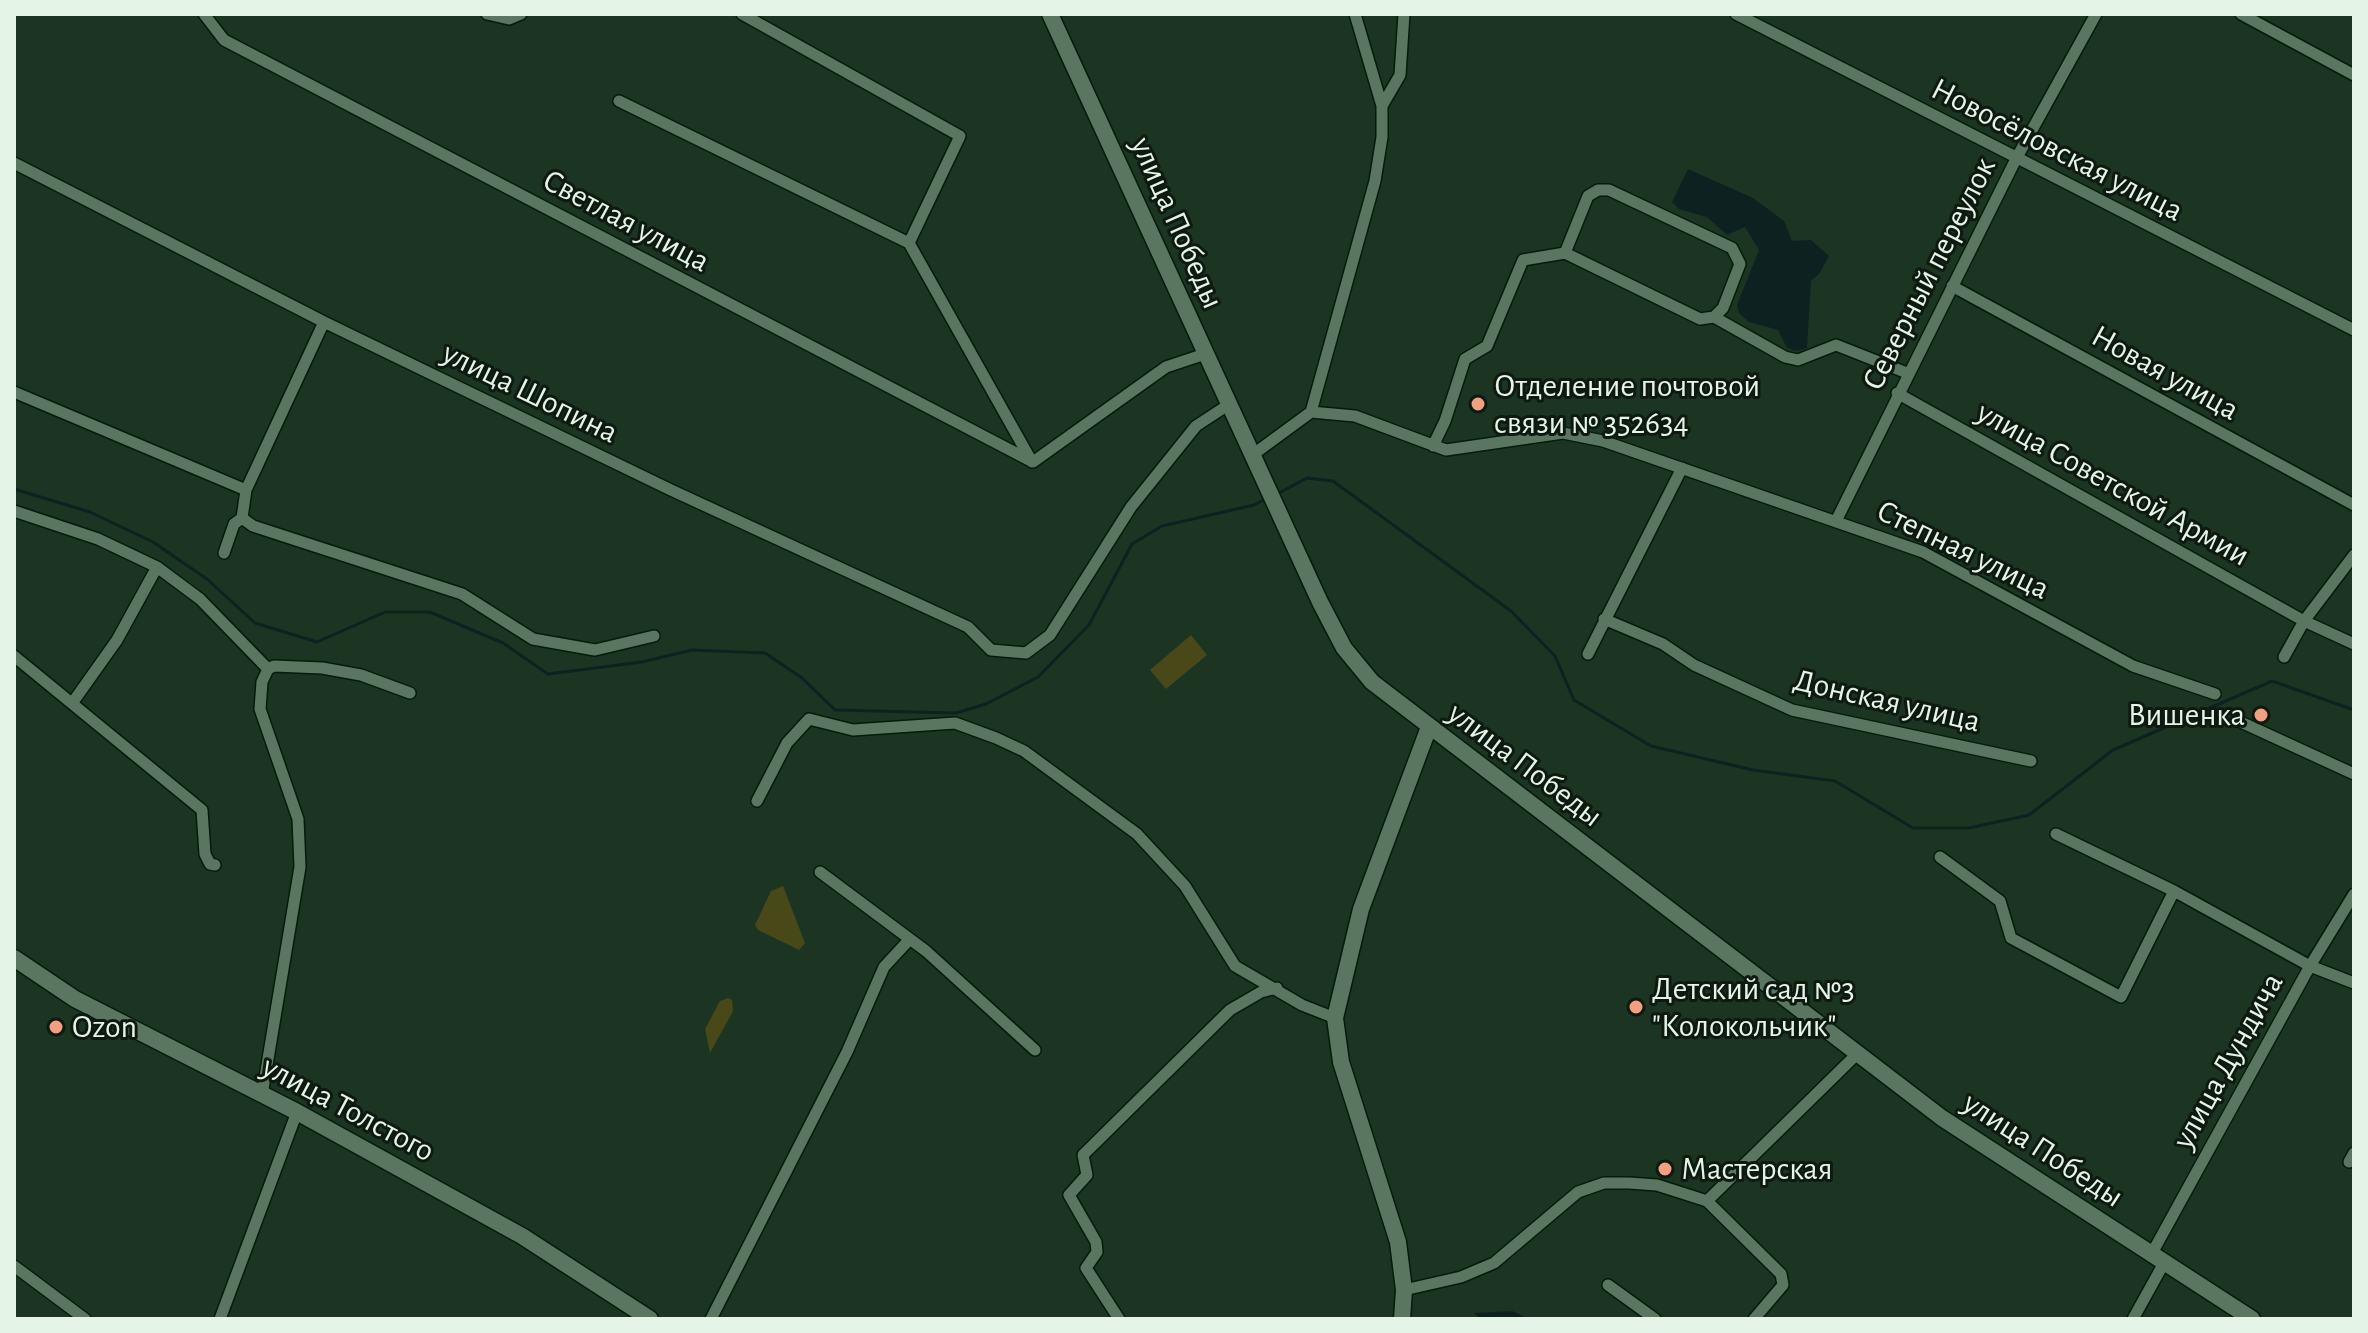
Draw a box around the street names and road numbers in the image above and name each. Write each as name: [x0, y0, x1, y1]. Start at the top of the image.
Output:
street label: Новосёловская улица: [1925, 70, 2189, 230]
street label: улица Победы: [1122, 131, 1232, 315]
street label: Северный переулок: [1854, 151, 2004, 397]
street label: Светлая улица: [536, 161, 716, 281]
street label: Новая улица: [2085, 317, 2245, 429]
street label: улица Шопина: [436, 334, 624, 452]
street label: улица Советской Армии: [1970, 393, 2256, 575]
street label: Степная улица: [1870, 492, 2056, 608]
street label: Донская улица: [1790, 661, 1984, 741]
street label: улица Победы: [1440, 694, 1610, 836]
street label: улица Дундича: [2164, 967, 2292, 1155]
street label: улица Толстого: [255, 1048, 441, 1170]
street label: улица Победы: [1955, 1084, 2131, 1216]

